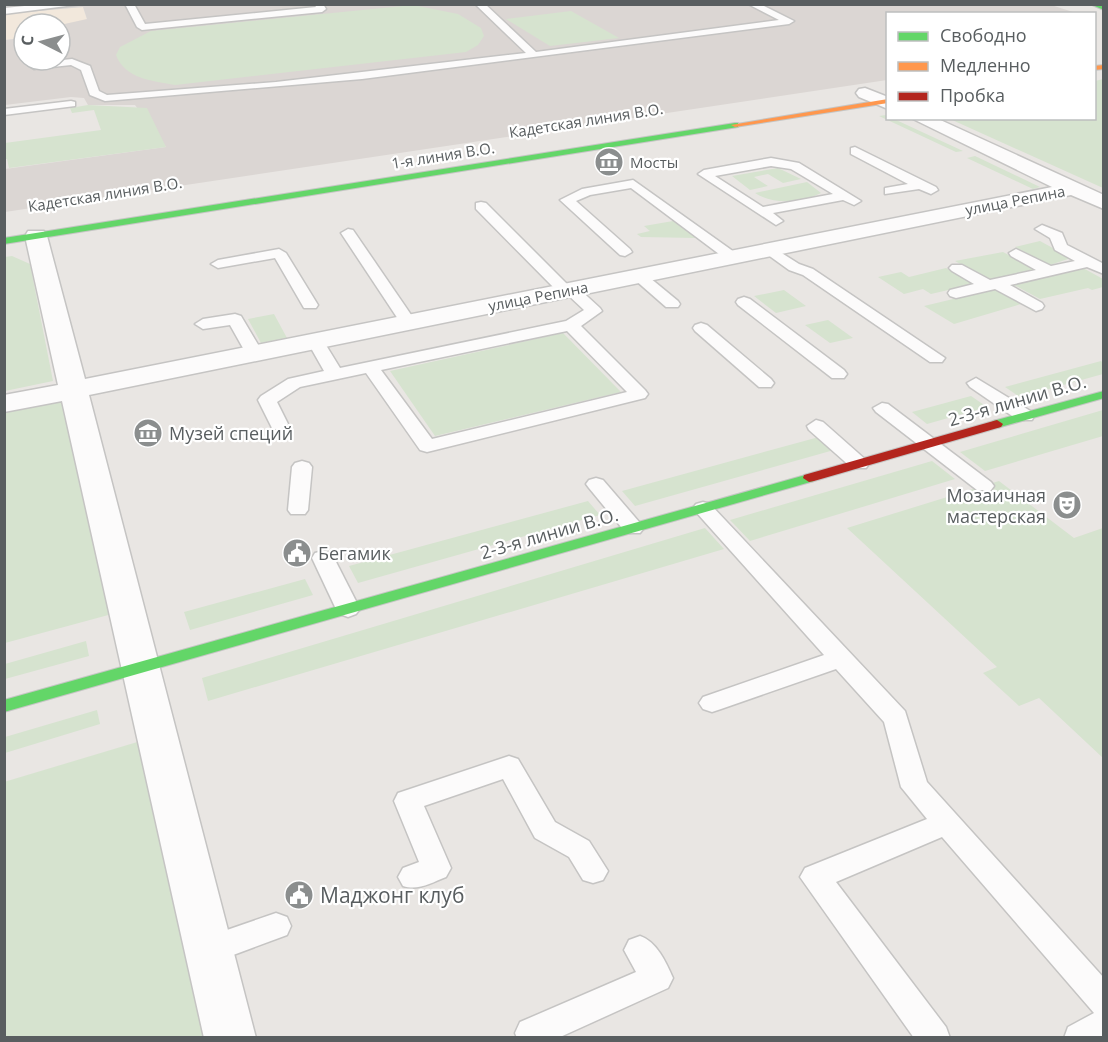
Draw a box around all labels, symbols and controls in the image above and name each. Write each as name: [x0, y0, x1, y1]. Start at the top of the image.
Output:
north arrow: [12, 12, 72, 72]
legend: [886, 12, 1096, 120]
text: Свободно: [940, 23, 1027, 47]
text: С: [16, 34, 39, 47]
text: Медленно: [940, 53, 1031, 77]
text: Пробка: [940, 83, 1005, 107]
street label: Кадетская линия В.О.: [508, 98, 664, 142]
street label: 1-я линия В.О.: [390, 137, 496, 173]
museum icon: Мосты: [593, 146, 625, 178]
place label: Мосты: [630, 152, 678, 172]
street label: Кадетская линия В.О.: [27, 172, 183, 216]
street label: улица Репина: [963, 181, 1067, 219]
street label: улица Репина: [486, 277, 590, 315]
street label: 2-3-я линии В.О.: [945, 369, 1089, 431]
museum icon: Музей специй: [132, 417, 164, 449]
place label: Музей специй: [169, 421, 293, 445]
place label: Мозаичная мастерская: [947, 483, 1046, 528]
theatre icon: Мозаичная мастерская: [1051, 489, 1083, 521]
street label: 2-3-я линии В.О.: [477, 502, 621, 564]
public building icon: Бегамик: [281, 537, 313, 569]
place label: Бегамик: [318, 541, 392, 565]
public building icon: Маджонг клуб: [283, 879, 315, 911]
place label: Маджонг клуб: [320, 881, 464, 909]

